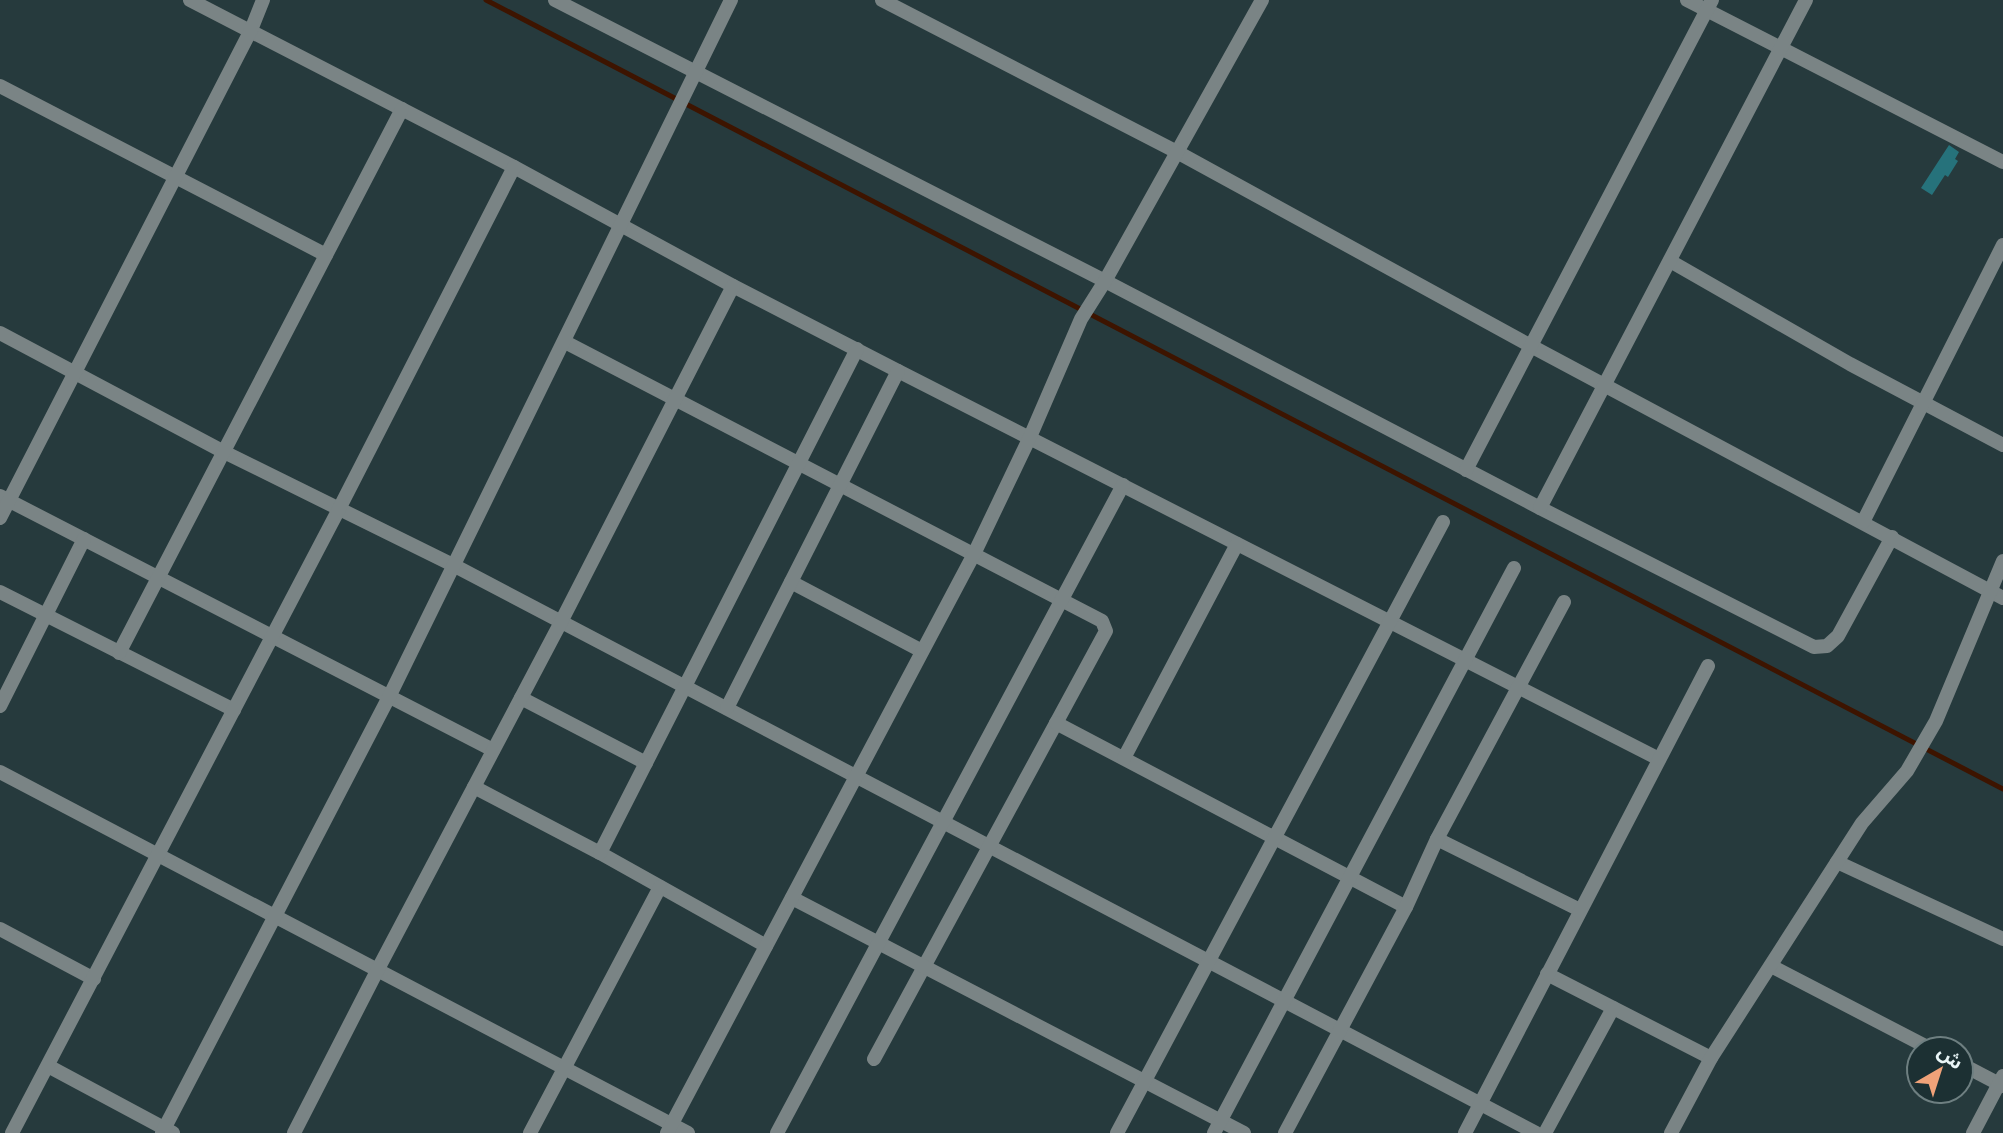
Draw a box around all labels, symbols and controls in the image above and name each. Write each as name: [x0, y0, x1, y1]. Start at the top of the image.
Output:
north arrow: [1905, 1035, 1975, 1105]
text: ش: [1933, 1040, 1968, 1074]

